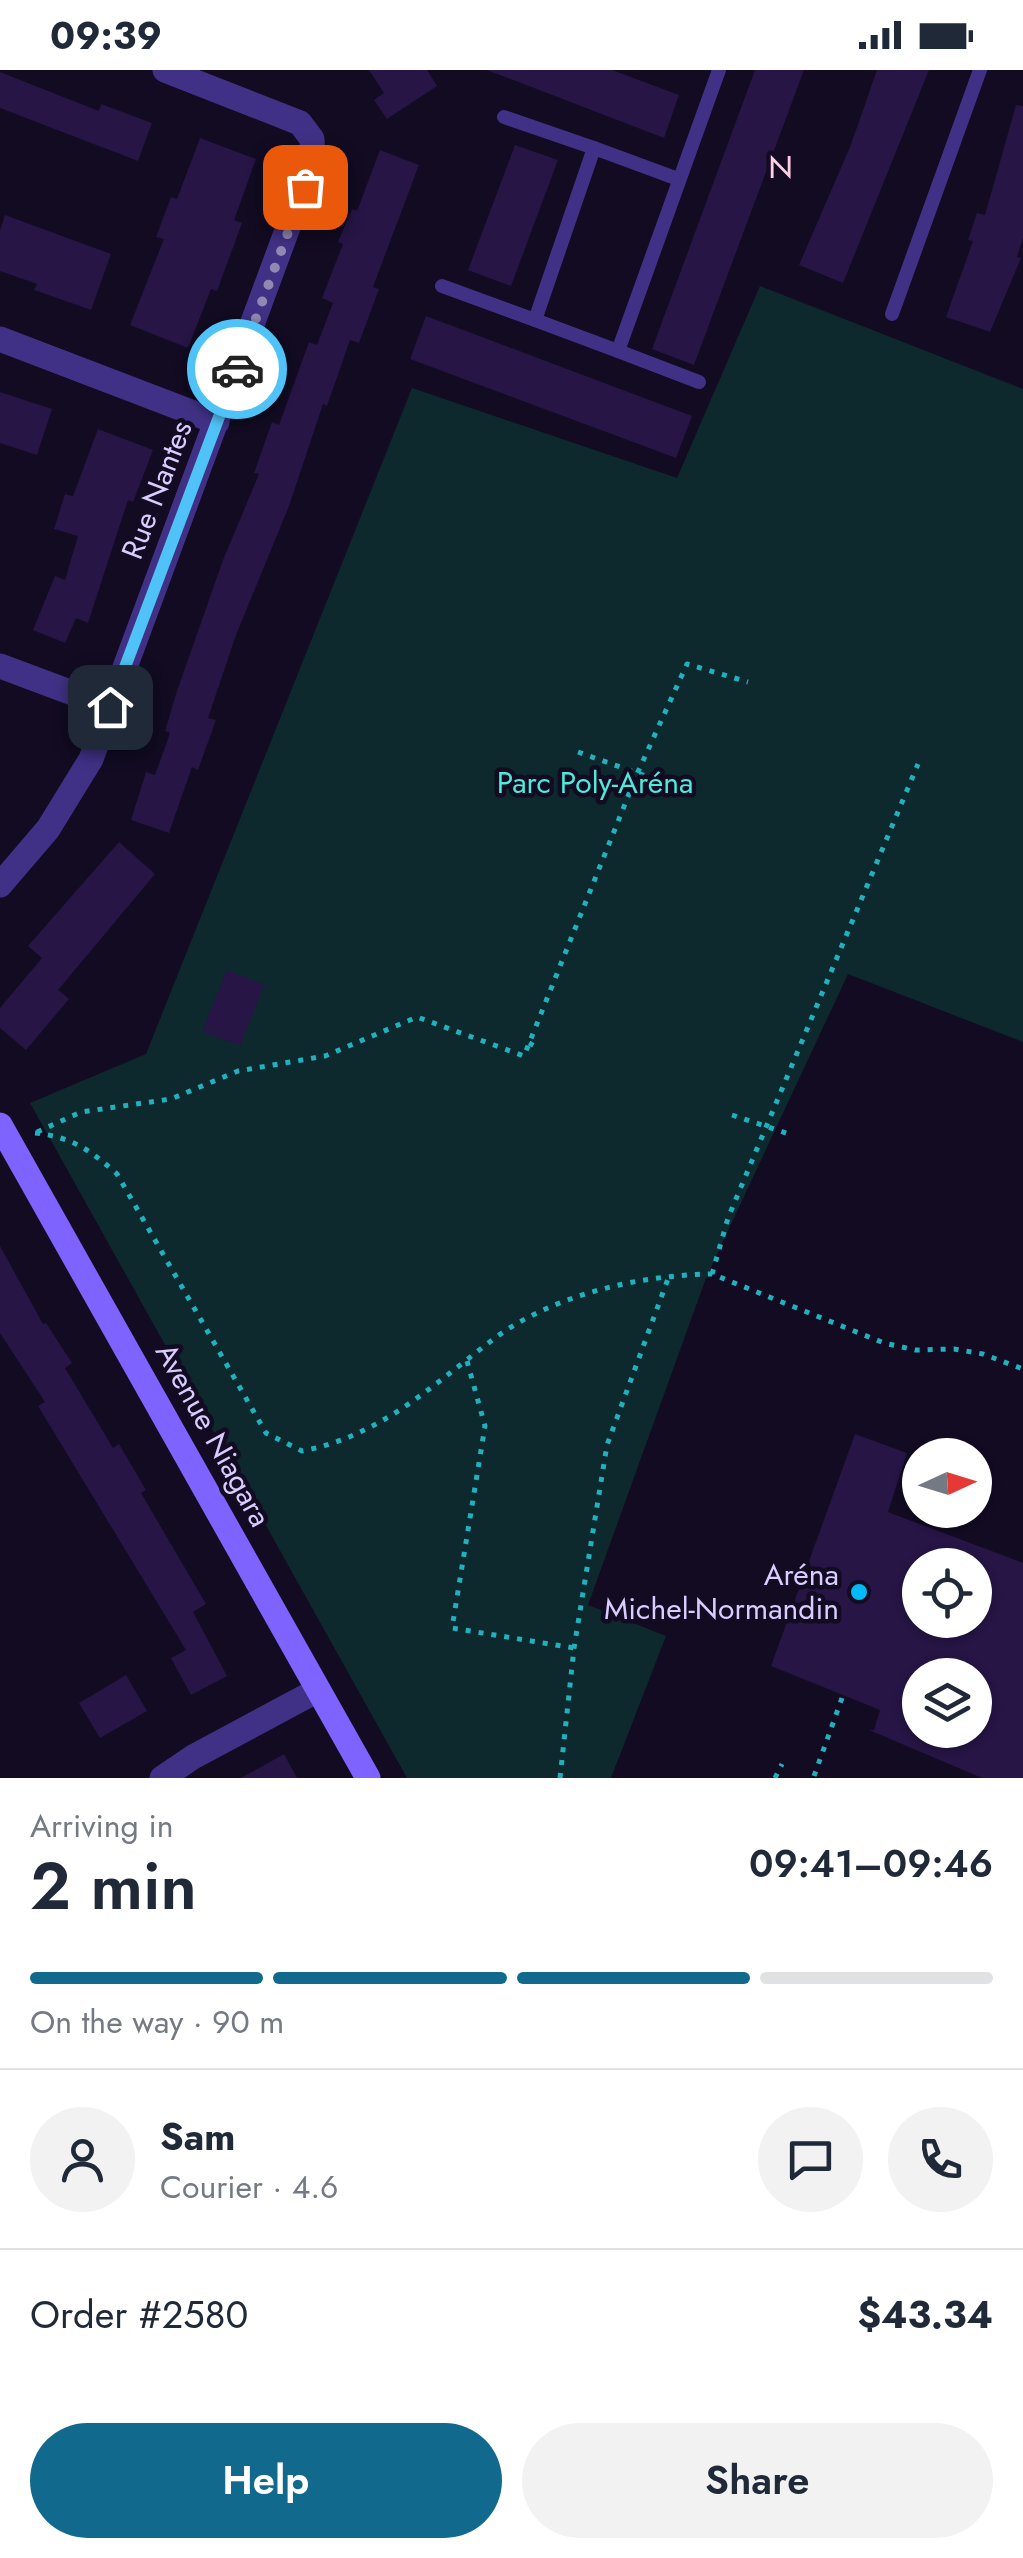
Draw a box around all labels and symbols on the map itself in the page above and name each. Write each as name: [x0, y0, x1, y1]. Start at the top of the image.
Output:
district label: N: [768, 144, 796, 190]
pin: [263, 145, 348, 230]
courier: [187, 319, 287, 419]
street label: Rue Nantes: [110, 414, 203, 565]
pin: [68, 665, 153, 750]
park label: Parc Poly-Aréna: [497, 761, 693, 804]
street label: Avenue Niagara: [145, 1335, 282, 1534]
north arrow: [902, 1438, 992, 1528]
place label: Aréna Michel-Normandin: [604, 1553, 839, 1630]
marker: Aréna Michel-Normandin: [848, 1581, 870, 1603]

